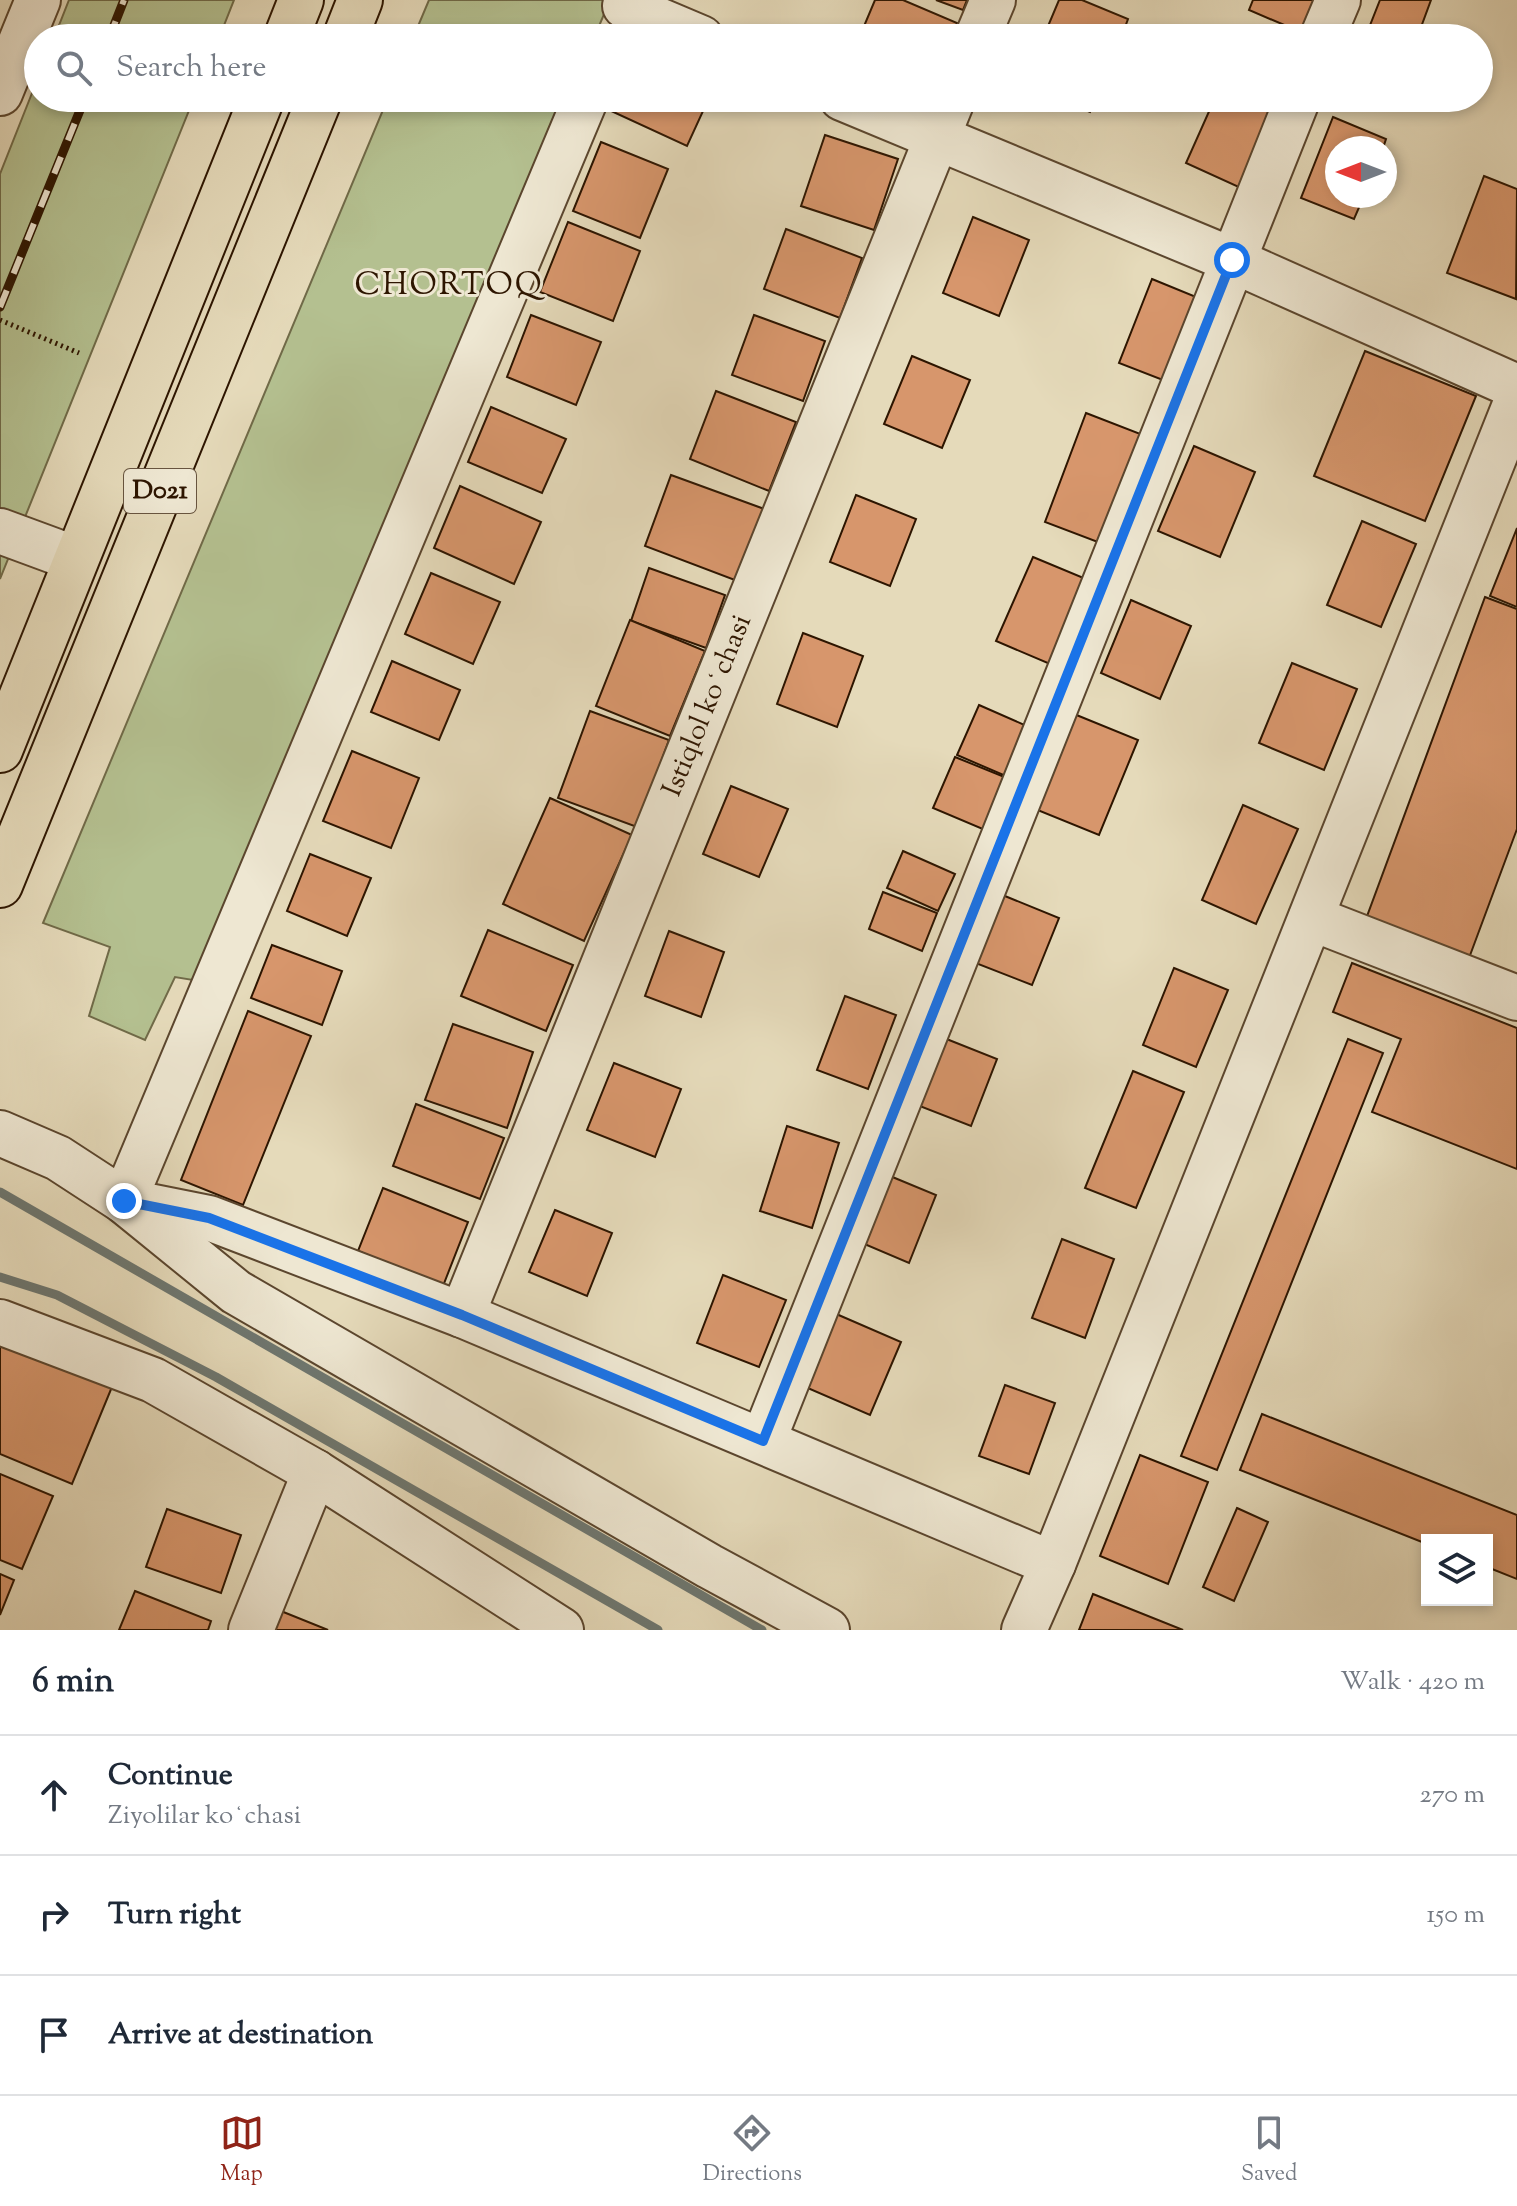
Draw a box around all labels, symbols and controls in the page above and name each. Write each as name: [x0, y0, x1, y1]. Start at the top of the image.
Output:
search box: [24, 24, 1493, 112]
icon: search: [52, 46, 96, 90]
text: Search here: [116, 47, 266, 90]
north arrow: [1325, 136, 1397, 208]
route start: [1214, 242, 1250, 278]
district label: CHORTOQ: [354, 263, 546, 309]
road number: D021: [124, 469, 196, 513]
street label: Istiqlol koʻchasi: [653, 609, 763, 803]
route end: [106, 1183, 142, 1219]
map controls: [1421, 1534, 1493, 1606]
button: layers: [1421, 1534, 1493, 1606]
text: 6 min: [32, 1658, 114, 1707]
text: Walk · 420 m: [1340, 1664, 1485, 1701]
text: Continue: [108, 1755, 233, 1798]
icon: ahead: [32, 1773, 76, 1817]
text: 270 m: [1420, 1777, 1485, 1814]
text: Ziyolilar koʻchasi: [108, 1798, 301, 1835]
icon: right: [32, 1893, 76, 1937]
text: Turn right: [108, 1894, 241, 1937]
text: 150 m: [1426, 1897, 1485, 1934]
icon: arrive: [32, 2013, 76, 2057]
text: Arrive at destination: [108, 2014, 373, 2057]
tab: Map: [220, 2111, 264, 2191]
tab: Directions: [703, 2111, 802, 2191]
tab: Saved: [1241, 2111, 1297, 2191]

